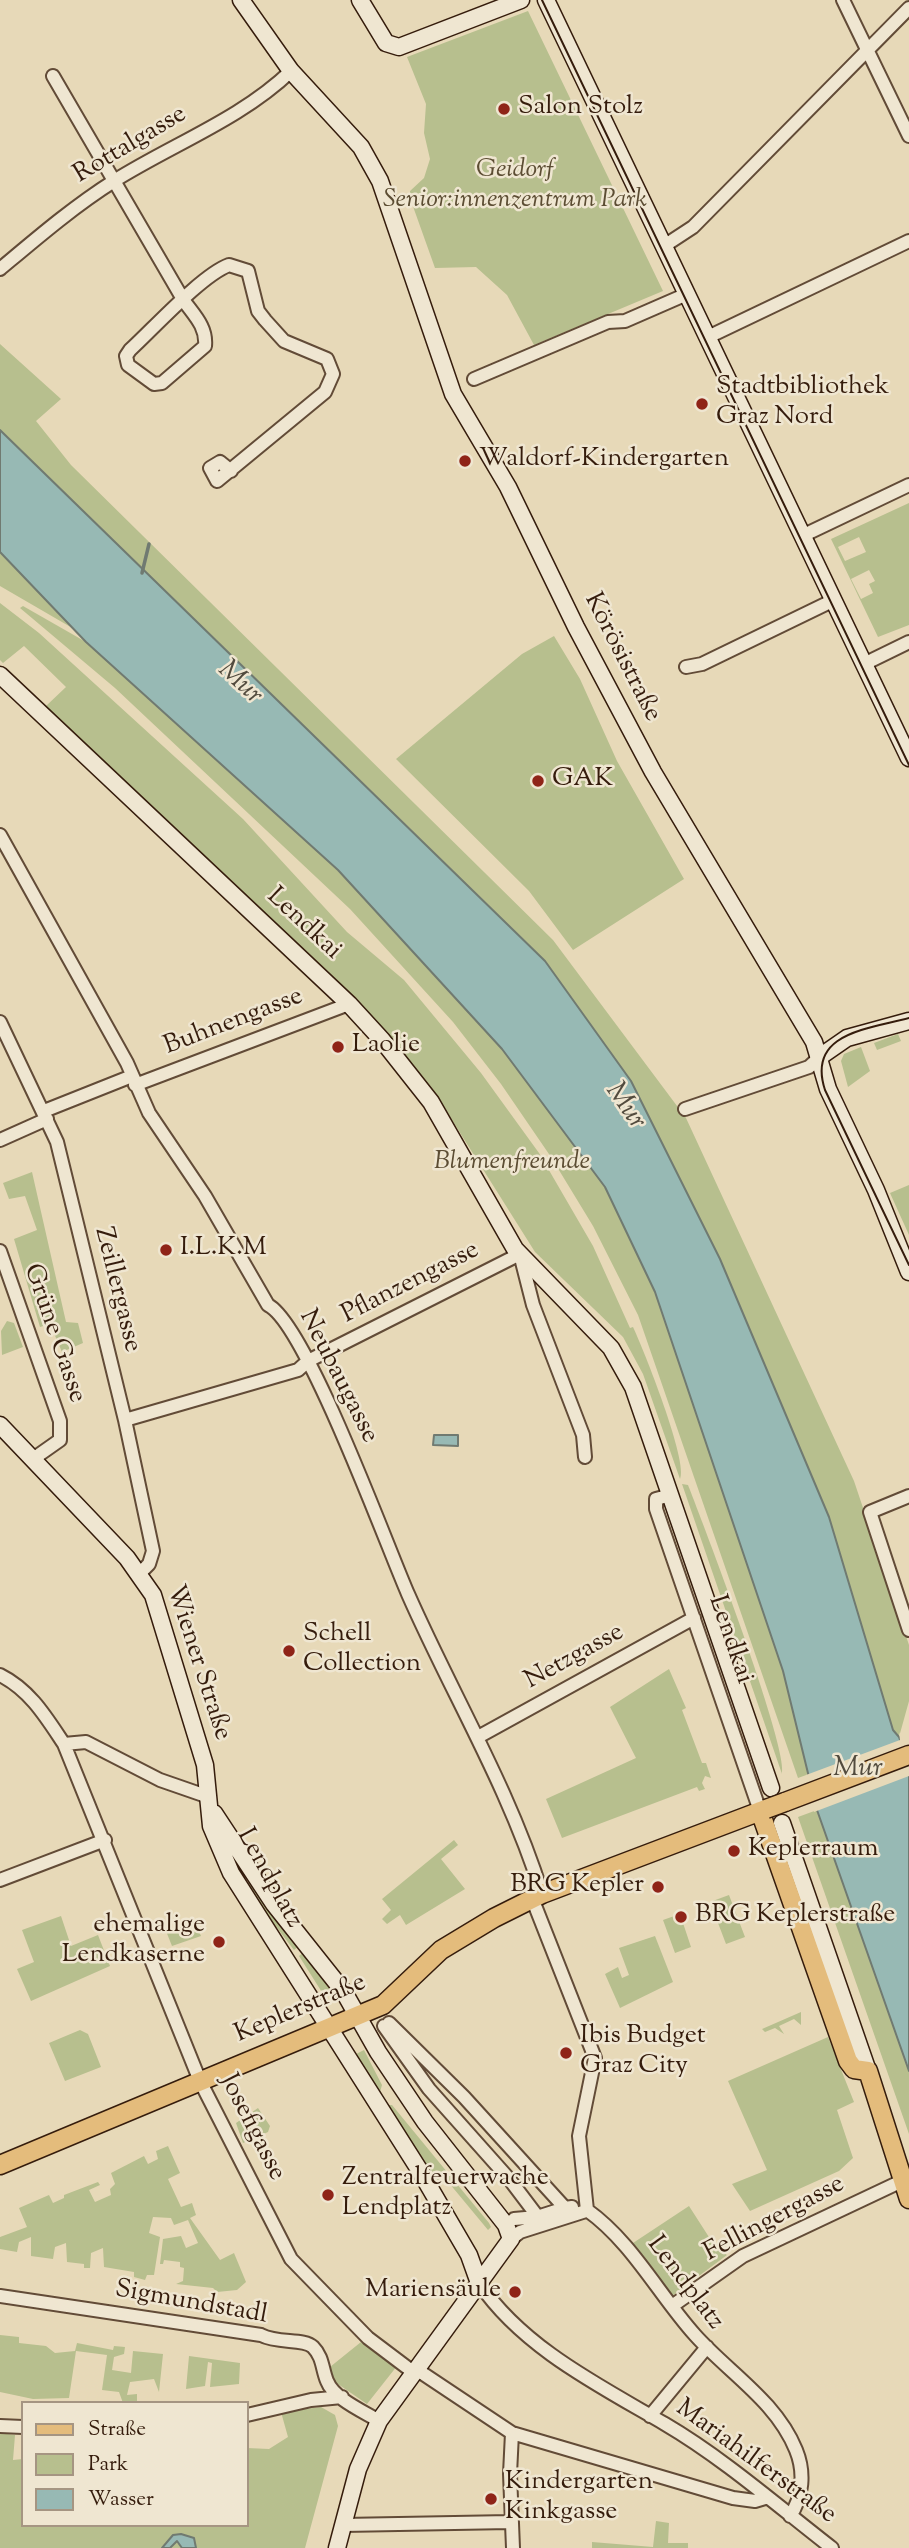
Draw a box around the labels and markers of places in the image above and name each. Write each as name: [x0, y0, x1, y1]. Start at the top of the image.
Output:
place label: Salon Stolz: [518, 93, 643, 125]
marker: Salon Stolz: [496, 101, 512, 117]
place label: Stadtbibliothek Graz Nord: [716, 373, 889, 434]
marker: Stadtbibliothek Graz Nord: [694, 396, 710, 412]
place label: Waldorf-Kindergarten: [479, 445, 729, 477]
marker: Waldorf-Kindergarten: [457, 453, 473, 469]
place label: GAK: [552, 765, 613, 797]
marker: GAK: [530, 773, 546, 789]
place label: Laolie: [352, 1031, 420, 1063]
marker: Laolie: [330, 1039, 346, 1055]
place label: I.L.K.M: [180, 1234, 267, 1266]
marker: I.L.K.M: [158, 1242, 174, 1258]
place label: Schell Collection: [303, 1620, 421, 1682]
marker: Schell Collection: [281, 1643, 297, 1659]
place label: Keplerraum: [748, 1835, 879, 1867]
marker: Keplerraum: [726, 1843, 742, 1859]
place label: BRG Kepler: [510, 1871, 644, 1903]
marker: BRG Kepler: [650, 1879, 666, 1895]
place label: BRG Keplerstraße: [695, 1901, 895, 1933]
marker: BRG Keplerstraße: [673, 1909, 689, 1925]
place label: ehemalige Lendkaserne: [62, 1911, 205, 1972]
marker: ehemalige Lendkaserne: [211, 1934, 227, 1950]
place label: Ibis Budget Graz City: [580, 2022, 706, 2084]
marker: Ibis Budget Graz City: [558, 2045, 574, 2061]
place label: Zentralfeuerwache Lendplatz: [342, 2164, 549, 2226]
marker: Zentralfeuerwache Lendplatz: [320, 2187, 336, 2203]
place label: Mariensäule: [365, 2276, 501, 2308]
marker: Mariensäule: [507, 2284, 523, 2300]
place label: Kindergarten Kinkgasse: [505, 2468, 653, 2530]
marker: Kindergarten Kinkgasse: [483, 2491, 499, 2507]

